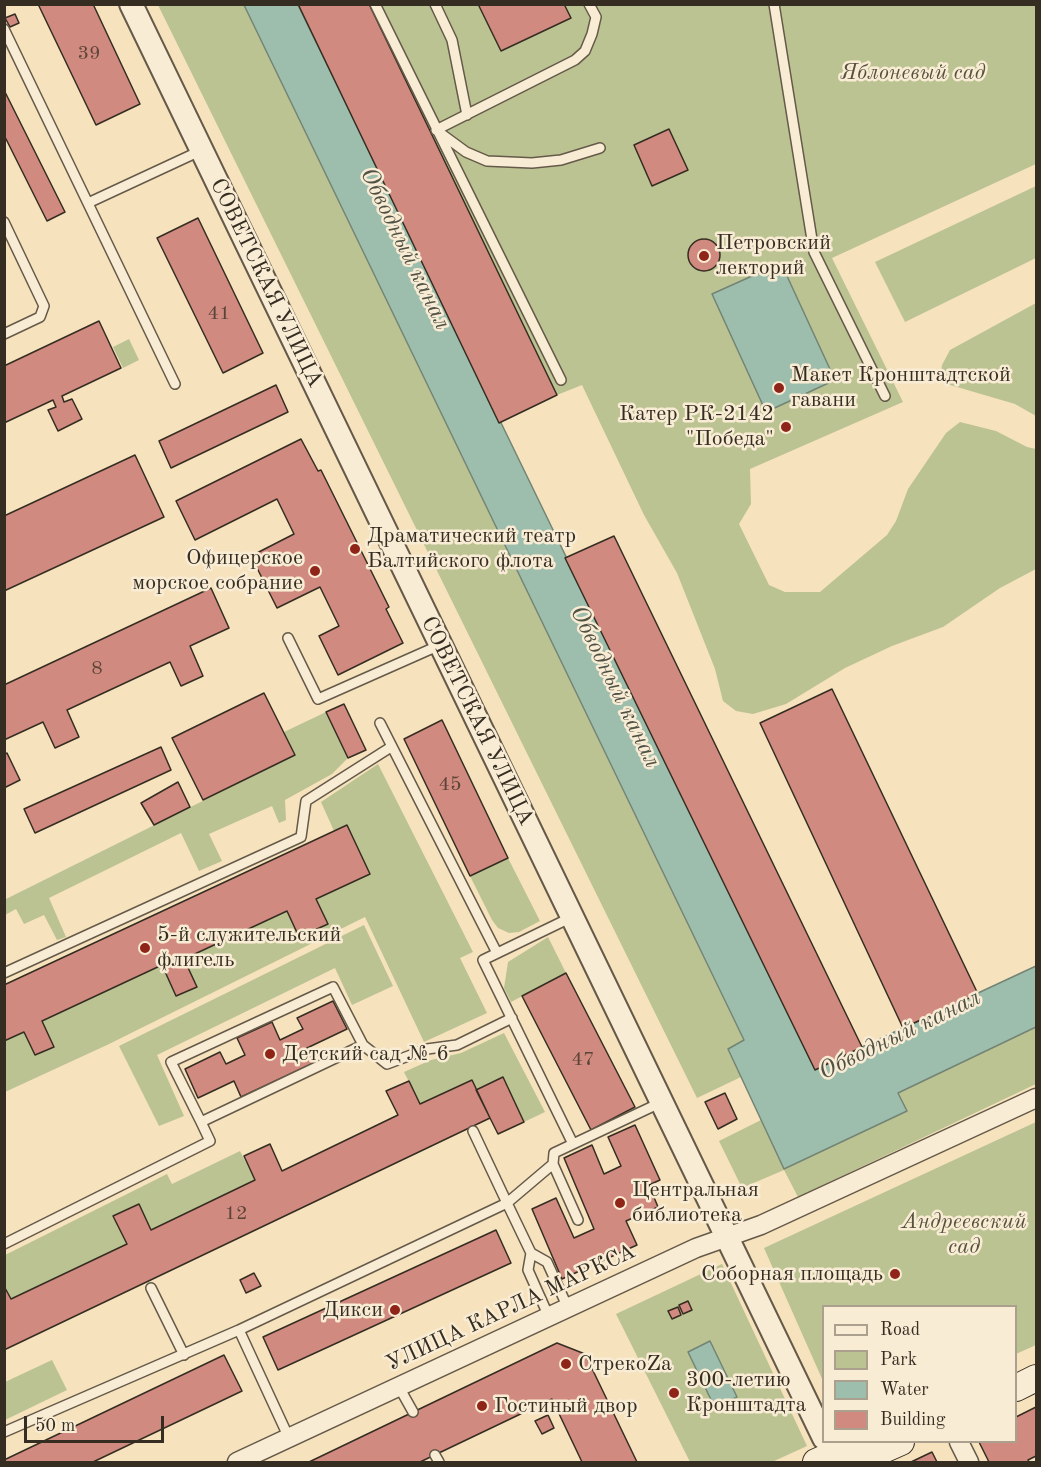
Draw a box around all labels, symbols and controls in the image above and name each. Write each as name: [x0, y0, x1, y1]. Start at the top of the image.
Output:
house number: 39: [77, 42, 101, 66]
park label: Яблоневый сад: [841, 60, 985, 86]
water label: Обводный канал: [353, 163, 457, 335]
street label: СОВЕТСКАЯ УЛИЦА: [204, 174, 328, 392]
place label: Петровский лекторий: [716, 230, 831, 282]
marker: Петровский лекторий: [697, 249, 711, 263]
house number: 41: [207, 302, 231, 326]
place label: Макет Кронштадтской гавани: [791, 362, 1011, 414]
marker: Макет Кронштадтской гавани: [772, 381, 786, 395]
place label: Катер РК-2142 "Победа": [619, 401, 774, 452]
marker: Катер РК-2142 "Победа": [779, 420, 793, 434]
place label: Драматический театр Балтийского флота: [367, 523, 576, 574]
marker: Драматический театр Балтийского флота: [348, 542, 362, 556]
place label: Офицерское морское собрание: [133, 545, 303, 596]
marker: Офицерское морское собрание: [308, 564, 322, 578]
water label: Обводный канал: [563, 601, 667, 773]
street label: СОВЕТСКАЯ УЛИЦА: [415, 612, 539, 830]
house number: 8: [91, 657, 103, 681]
house number: 45: [438, 773, 462, 797]
place label: 5-й служительский флигель: [157, 922, 341, 974]
marker: 5-й служительский флигель: [138, 941, 152, 955]
water label: Обводный канал: [814, 983, 986, 1087]
place label: Детский сад № 6: [282, 1041, 449, 1067]
marker: Детский сад № 6: [263, 1047, 277, 1061]
house number: 47: [571, 1048, 595, 1072]
place label: Центральная библиотека: [632, 1177, 759, 1228]
marker: Центральная библиотека: [613, 1196, 627, 1210]
house number: 12: [224, 1202, 248, 1226]
park label: Андреевский сад: [901, 1209, 1027, 1260]
street label: УЛИЦА КАРЛА МАРКСА: [382, 1239, 640, 1377]
place label: Соборная площадь: [701, 1261, 883, 1287]
marker: Соборная площадь: [888, 1267, 902, 1281]
place label: Дикси: [322, 1297, 383, 1323]
marker: Дикси: [388, 1303, 402, 1317]
legend: [822, 1305, 1017, 1443]
text: Road: [880, 1321, 920, 1339]
place label: СтрекоZа: [578, 1351, 672, 1377]
text: Park: [880, 1351, 917, 1369]
marker: СтрекоZа: [559, 1357, 573, 1371]
place label: 300-летию Кронштадта: [686, 1367, 806, 1418]
text: Water: [880, 1381, 929, 1399]
marker: 300-летию Кронштадта: [667, 1386, 681, 1400]
place label: Гостиный двор: [494, 1393, 638, 1419]
marker: Гостиный двор: [475, 1399, 489, 1413]
scale bar: [27, 1404, 166, 1442]
text: Building: [880, 1411, 945, 1429]
text: 50 m: [35, 1417, 75, 1435]

